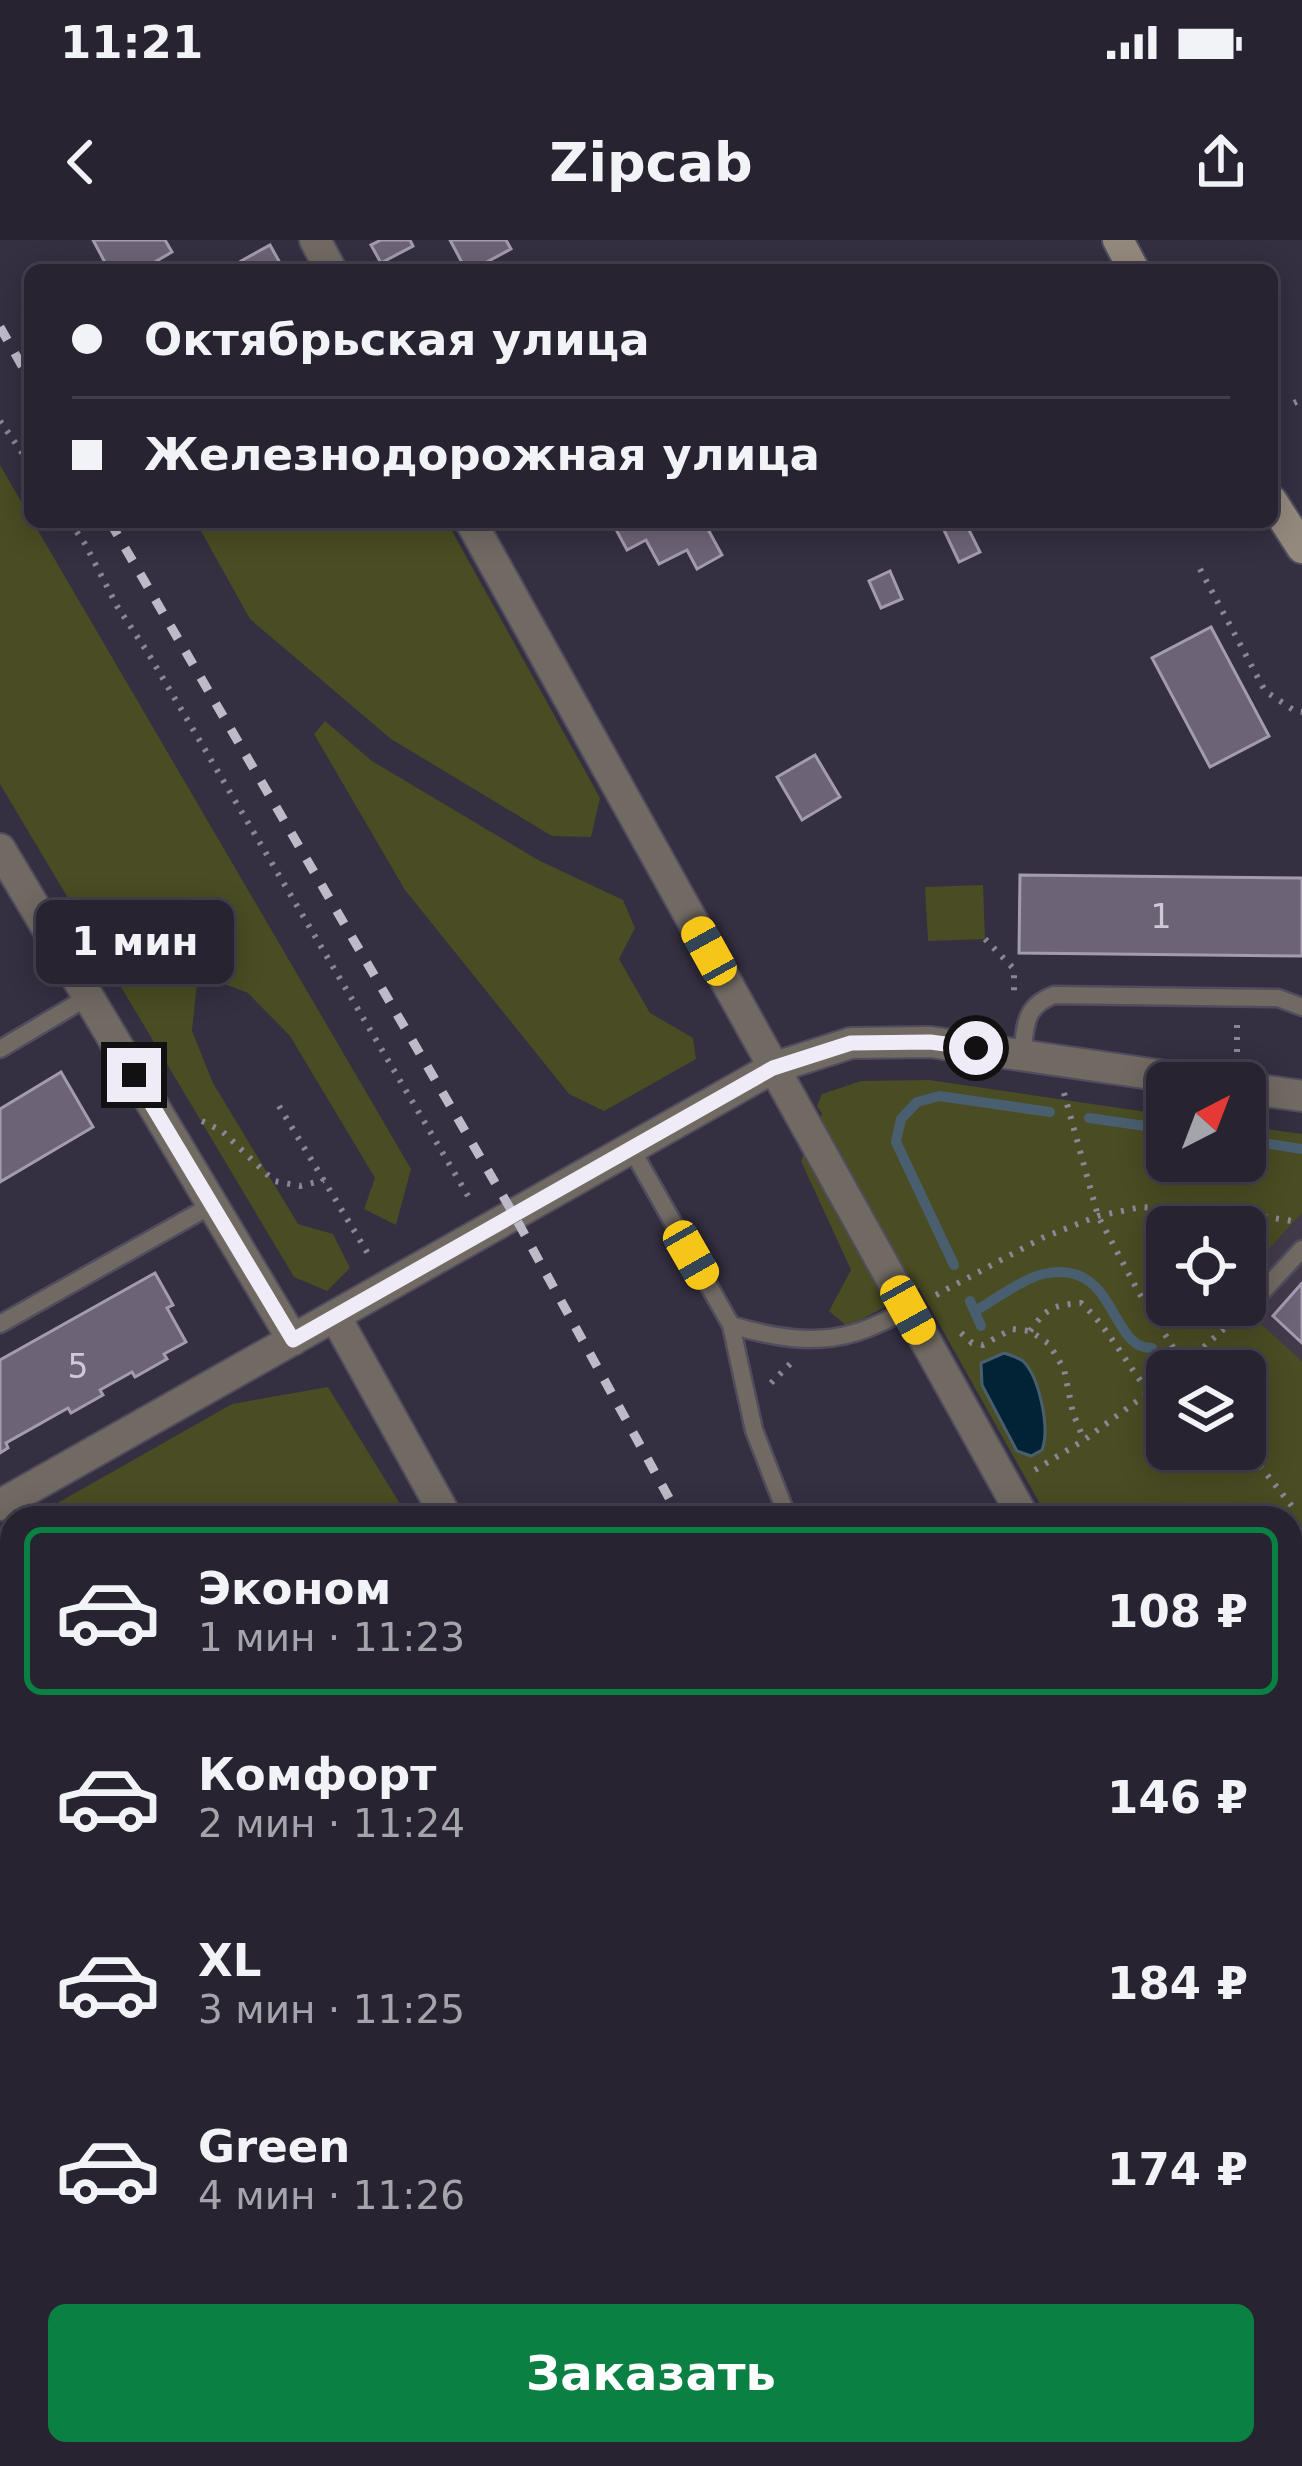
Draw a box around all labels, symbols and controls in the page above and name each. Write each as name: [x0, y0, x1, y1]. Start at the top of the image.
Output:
text: 11:21: [60, 16, 203, 69]
icon: back: [48, 129, 114, 195]
icon: share: [1188, 129, 1254, 195]
text: Zipcab: [549, 131, 753, 194]
text: Октябрьская улица: [144, 313, 650, 366]
text: Железнодорожная улица: [144, 428, 820, 481]
house number: 1: [1151, 897, 1172, 936]
callout: 1 мин: [35, 901, 233, 985]
car: [676, 911, 742, 991]
text: 1 мин: [72, 919, 198, 964]
route start: [949, 1021, 1003, 1075]
route end: [107, 1048, 161, 1102]
north arrow: [1146, 1062, 1266, 1182]
map controls: [1146, 1062, 1266, 1470]
button: locate: [1146, 1206, 1266, 1326]
car: [657, 1215, 725, 1295]
car: [875, 1270, 941, 1350]
house number: 5: [68, 1347, 89, 1386]
button: layers: [1146, 1350, 1266, 1470]
icon: car: [54, 1557, 162, 1665]
text: Эконом: [198, 1562, 391, 1615]
text: 108 ₽: [1107, 1585, 1248, 1638]
text: 1 мин · 11:23: [198, 1615, 465, 1660]
icon: car: [54, 1743, 162, 1851]
text: Комфорт: [198, 1748, 436, 1801]
text: 146 ₽: [1107, 1771, 1248, 1824]
text: 2 мин · 11:24: [198, 1801, 465, 1846]
icon: car: [54, 1929, 162, 2037]
text: XL: [198, 1934, 261, 1987]
text: 184 ₽: [1107, 1957, 1248, 2010]
text: 3 мин · 11:25: [198, 1987, 465, 2032]
icon: car: [54, 2115, 162, 2223]
text: Green: [198, 2120, 350, 2173]
text: 174 ₽: [1107, 2143, 1248, 2196]
text: 4 мин · 11:26: [198, 2173, 465, 2218]
button: Заказать: [48, 2304, 1254, 2442]

